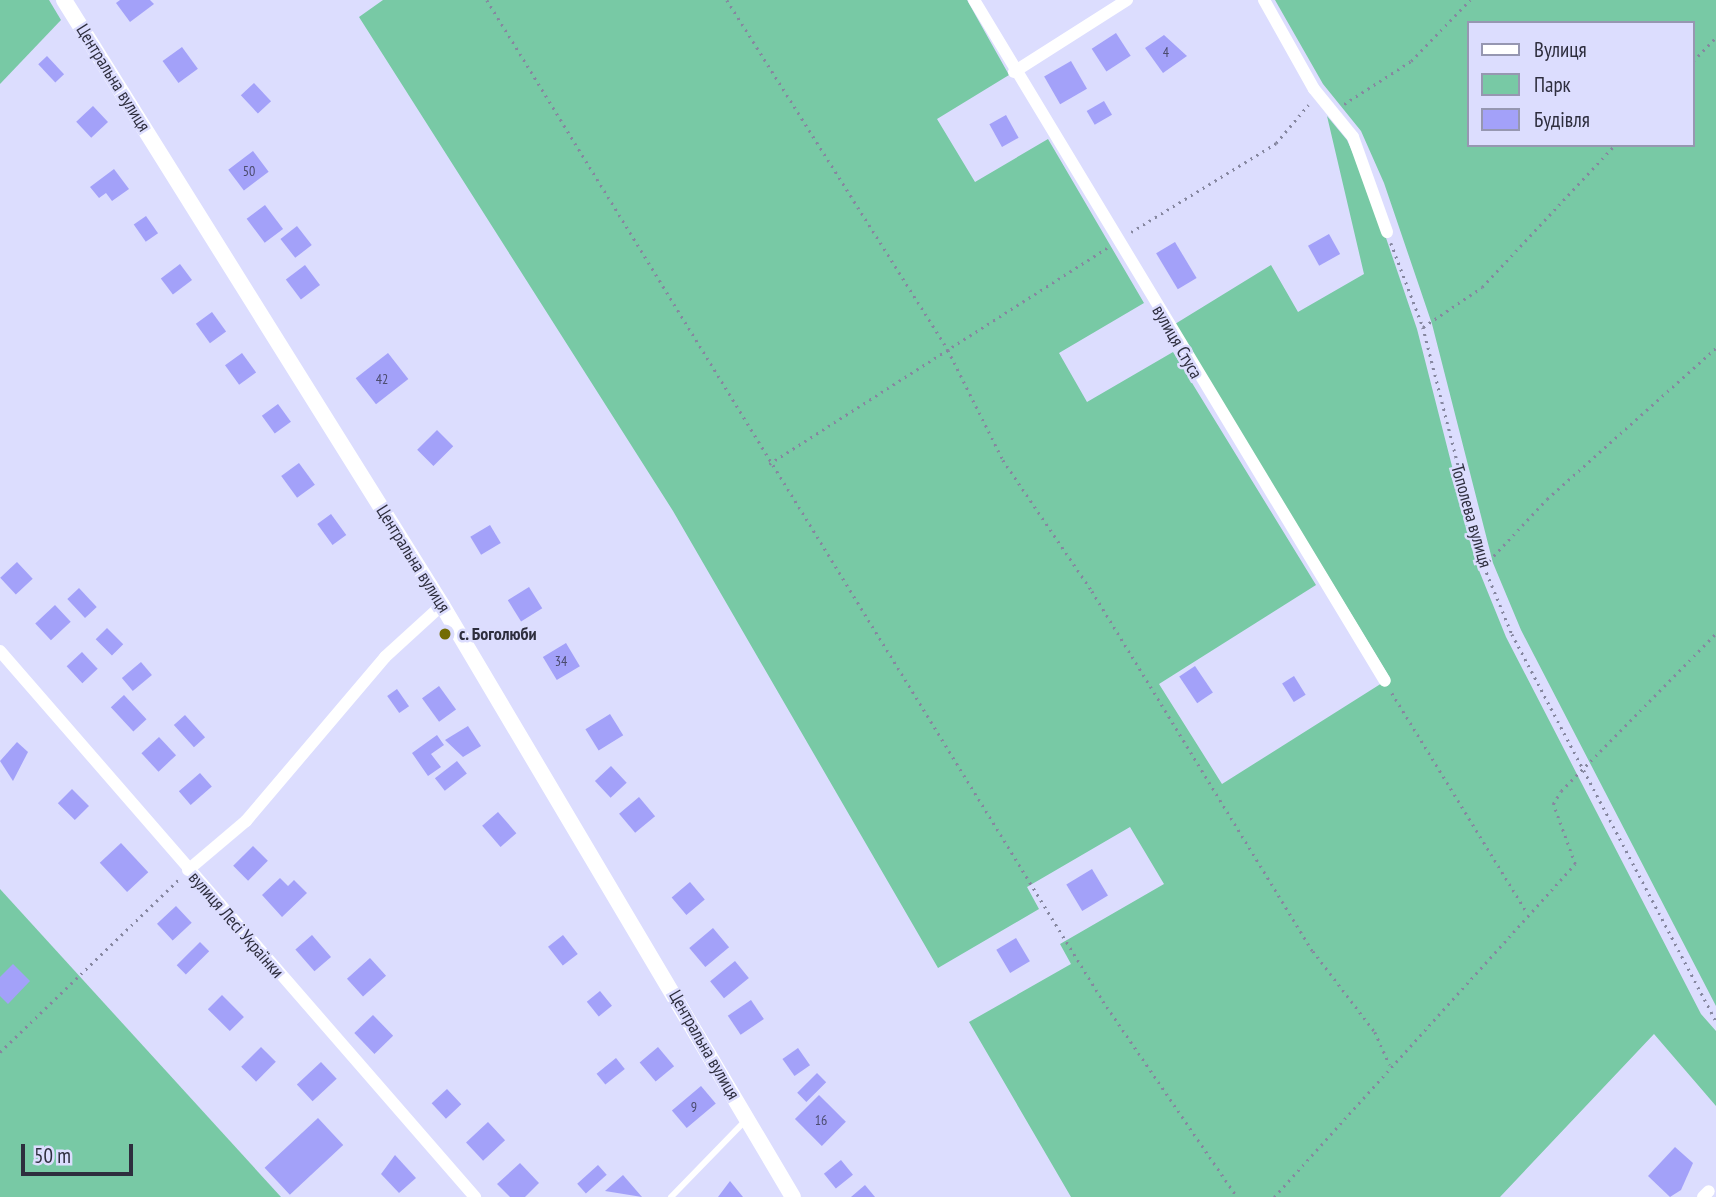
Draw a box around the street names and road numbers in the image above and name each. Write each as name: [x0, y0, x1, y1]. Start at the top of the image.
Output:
street label: Центральна вулиця: [71, 20, 155, 136]
street label: вулиця Стуса: [1147, 301, 1207, 383]
street label: Тополева вулиця: [1446, 462, 1496, 570]
street label: Центральна вулиця: [371, 501, 455, 617]
street label: вулиця Лесі Українки: [184, 867, 288, 983]
street label: Центральна вулиця: [664, 987, 744, 1103]

